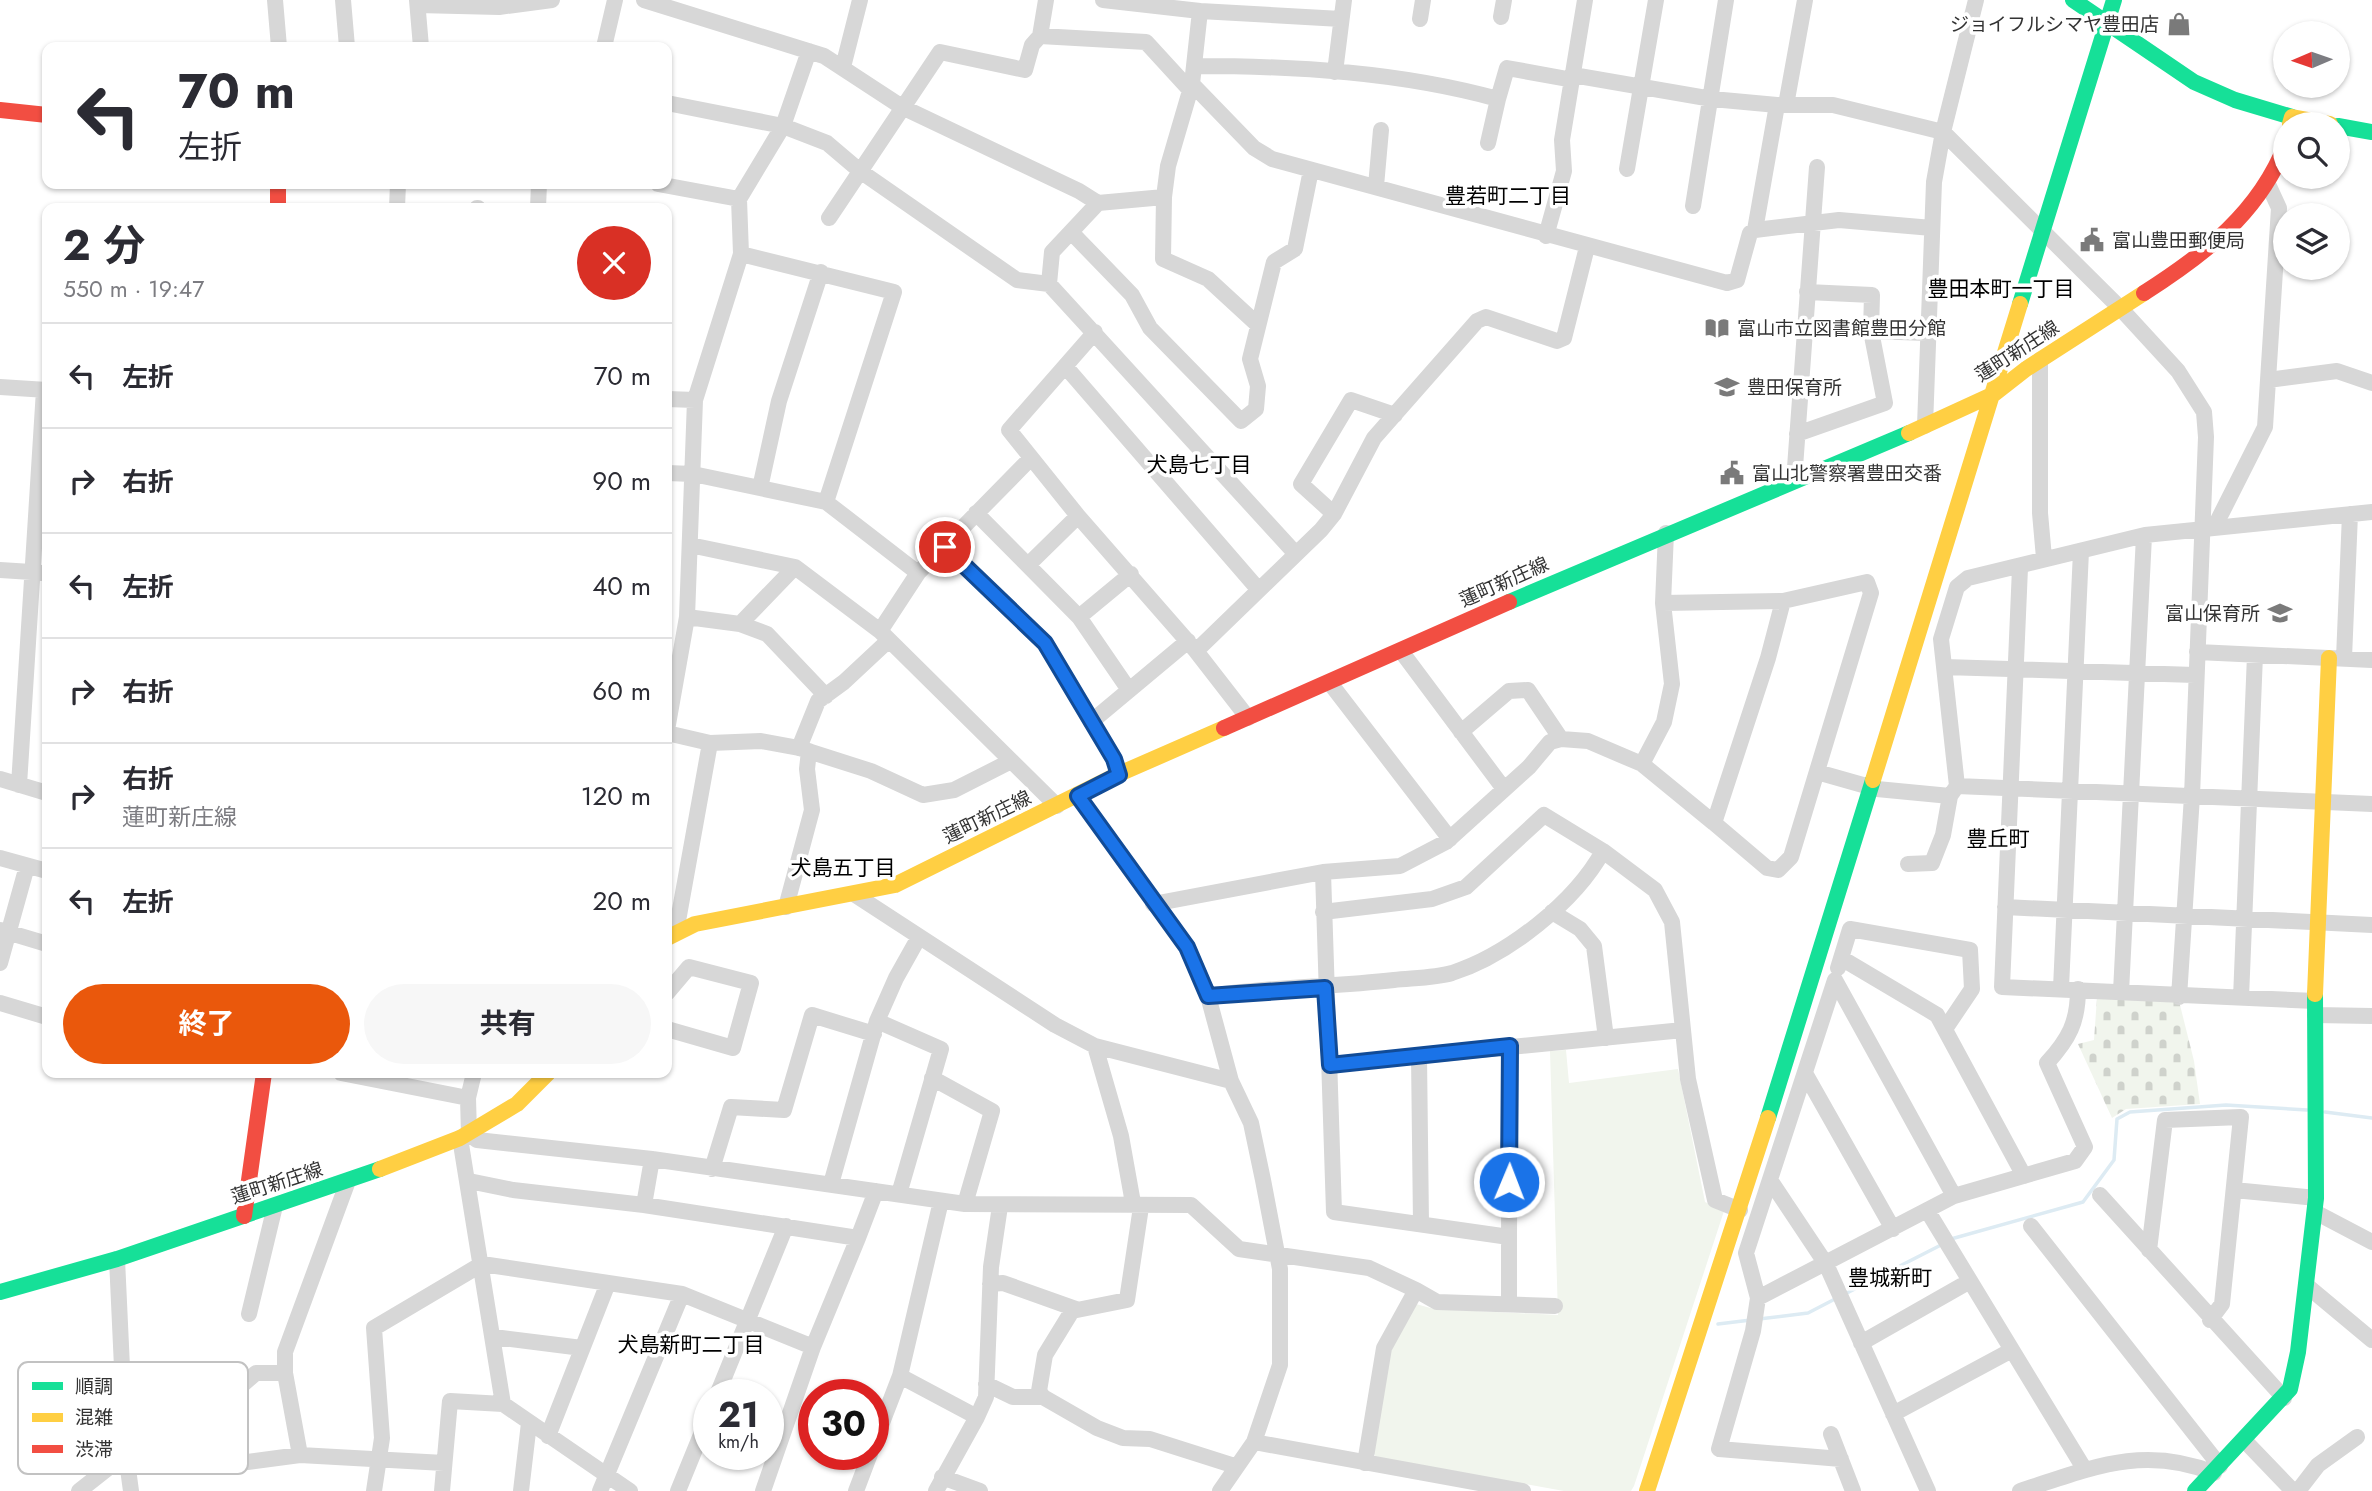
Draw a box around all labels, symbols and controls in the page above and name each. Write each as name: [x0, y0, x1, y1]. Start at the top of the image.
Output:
shop icon: ジョイフルシマヤ豊田店: [2165, 10, 2193, 38]
place label: ジョイフルシマヤ豊田店: [1950, 11, 2159, 38]
north arrow: [2273, 21, 2350, 98]
map controls: [2273, 21, 2350, 280]
text: 70 m: [178, 56, 295, 126]
icon: left: [63, 70, 154, 161]
button: search: [2273, 112, 2350, 189]
text: 左折: [178, 124, 242, 170]
district label: 豊若町二丁目: [1445, 181, 1571, 211]
button: layers: [2273, 203, 2350, 280]
text: 2 分: [63, 215, 145, 276]
button: close: [577, 226, 651, 300]
public building icon: 富山豊田郵便局: [2078, 226, 2106, 254]
place label: 富山豊田郵便局: [2112, 227, 2245, 254]
text: 550 m · 19:47: [63, 272, 204, 306]
district label: 豊田本町一丁目: [1928, 274, 2075, 304]
library icon: 富山市立図書館豊田分館: [1703, 314, 1731, 342]
street label: 蓮町新庄線: [1970, 314, 2064, 388]
place label: 富山市立図書館豊田分館: [1737, 315, 1946, 342]
icon: left: [63, 357, 101, 395]
text: 70 m: [594, 357, 651, 395]
text: 左折: [122, 358, 174, 396]
school or university icon: 豊田保育所: [1713, 373, 1741, 401]
place label: 豊田保育所: [1747, 374, 1842, 401]
district label: 犬島七丁目: [1147, 450, 1252, 480]
public building icon: 富山北警察署豊田交番: [1718, 459, 1746, 487]
place label: 富山北警察署豊田交番: [1752, 460, 1942, 487]
icon: right: [63, 462, 101, 500]
text: 90 m: [592, 462, 651, 500]
text: 右折: [122, 463, 174, 501]
pin: [915, 517, 975, 577]
icon: arrive: [926, 528, 964, 566]
street label: 蓮町新庄線: [1455, 550, 1553, 614]
icon: left: [63, 567, 101, 605]
text: 40 m: [592, 567, 651, 605]
text: 左折: [122, 568, 174, 606]
school or university icon: 富山保育所: [2266, 599, 2294, 627]
place label: 富山保育所: [2165, 600, 2260, 627]
icon: right: [63, 672, 101, 710]
text: 60 m: [592, 672, 651, 710]
text: 右折: [122, 673, 174, 711]
text: 右折: [122, 760, 174, 798]
icon: right: [63, 777, 101, 815]
text: 120 m: [581, 777, 651, 815]
street label: 蓮町新庄線: [938, 784, 1036, 850]
text: 蓮町新庄線: [122, 800, 237, 834]
district label: 豊丘町: [1967, 824, 2030, 854]
district label: 犬島五丁目: [791, 853, 896, 883]
icon: left: [63, 882, 101, 920]
text: 20 m: [593, 882, 651, 920]
text: 左折: [122, 883, 174, 921]
button: 終了: [63, 984, 350, 1064]
button: 共有: [364, 984, 651, 1064]
position arrow: [1472, 1145, 1546, 1219]
street label: 蓮町新庄線: [228, 1155, 326, 1211]
district label: 豊城新町: [1848, 1263, 1932, 1293]
district label: 犬島新町二丁目: [618, 1330, 765, 1360]
legend: [18, 1362, 248, 1474]
text: 順調: [75, 1373, 113, 1400]
speed limit sign: 30: [798, 1379, 889, 1470]
text: 21: [718, 1390, 759, 1440]
text: 混雑: [75, 1404, 113, 1431]
text: km/h: [718, 1429, 759, 1455]
text: 渋滞: [75, 1436, 113, 1463]

